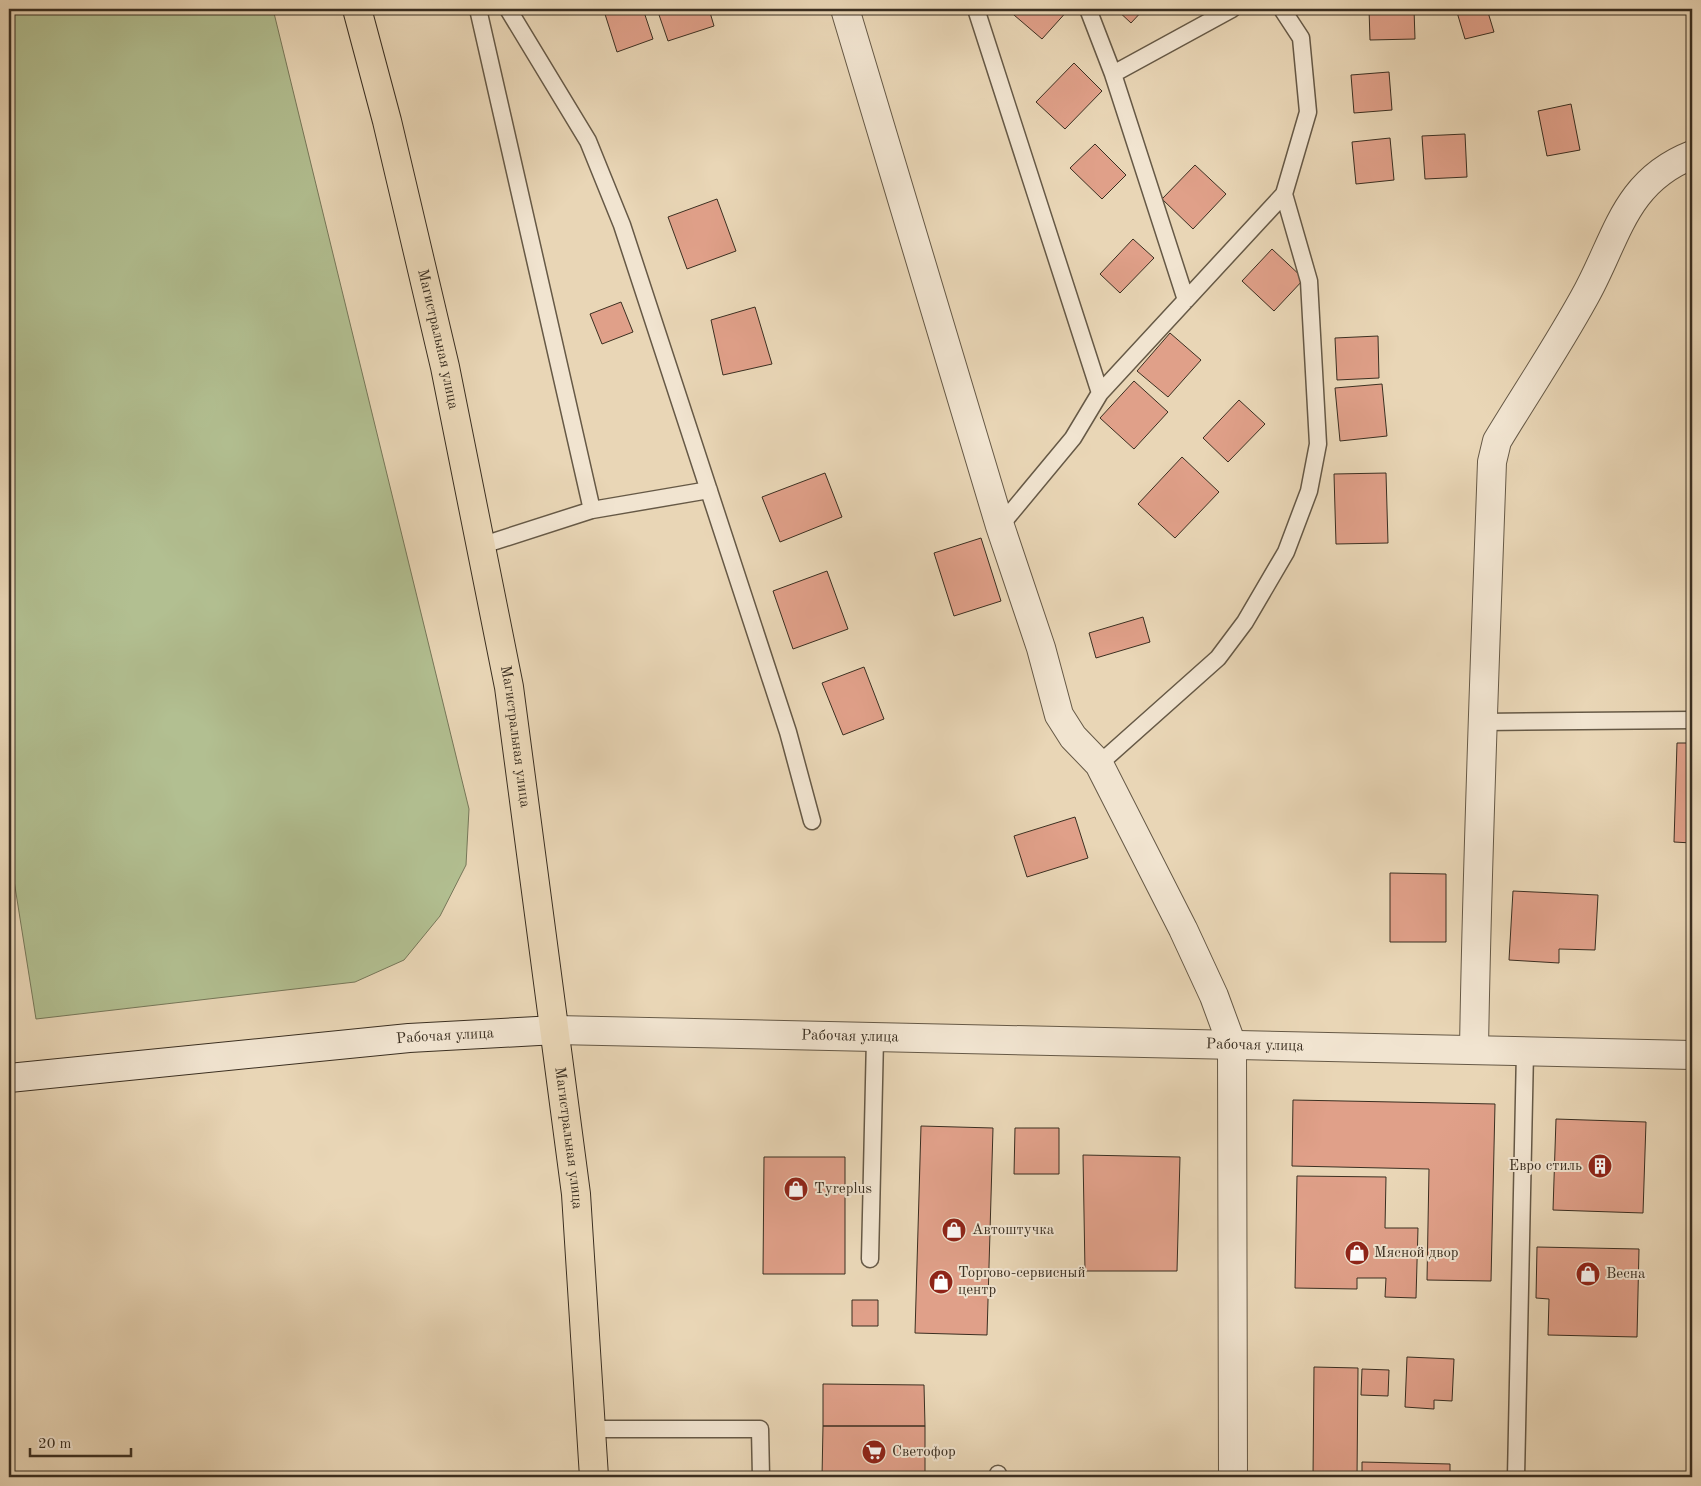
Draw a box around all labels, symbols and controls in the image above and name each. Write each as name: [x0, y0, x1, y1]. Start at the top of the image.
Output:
street label: Магистральная улица: [415, 268, 461, 411]
street label: Магистральная улица: [497, 664, 532, 809]
street label: Рабочая улица: [395, 1026, 495, 1047]
street label: Рабочая улица: [801, 1028, 900, 1045]
street label: Рабочая улица: [1206, 1037, 1305, 1054]
street label: Магистральная улица: [552, 1066, 584, 1210]
building icon: Евро стиль: [1587, 1153, 1613, 1179]
place label: Евро стиль: [1509, 1159, 1582, 1174]
shop icon: Tyreplus: [783, 1176, 809, 1202]
place label: Tyreplus: [814, 1182, 872, 1197]
shop icon: Автоштучка: [941, 1217, 967, 1243]
place label: Автоштучка: [972, 1223, 1055, 1238]
shop icon: Мясной двор: [1344, 1240, 1370, 1266]
place label: Мясной двор: [1374, 1246, 1459, 1261]
shop icon: Весна: [1575, 1261, 1601, 1287]
place label: Торгово-сервисный центр: [958, 1266, 1086, 1298]
place label: Весна: [1606, 1267, 1646, 1282]
shop icon: Торгово-сервисный центр: [928, 1269, 954, 1295]
scale bar: [30, 1426, 131, 1458]
text: 20 m: [38, 1437, 72, 1452]
supermarket icon: Светофор: [861, 1439, 887, 1465]
place label: Светофор: [892, 1445, 956, 1460]

